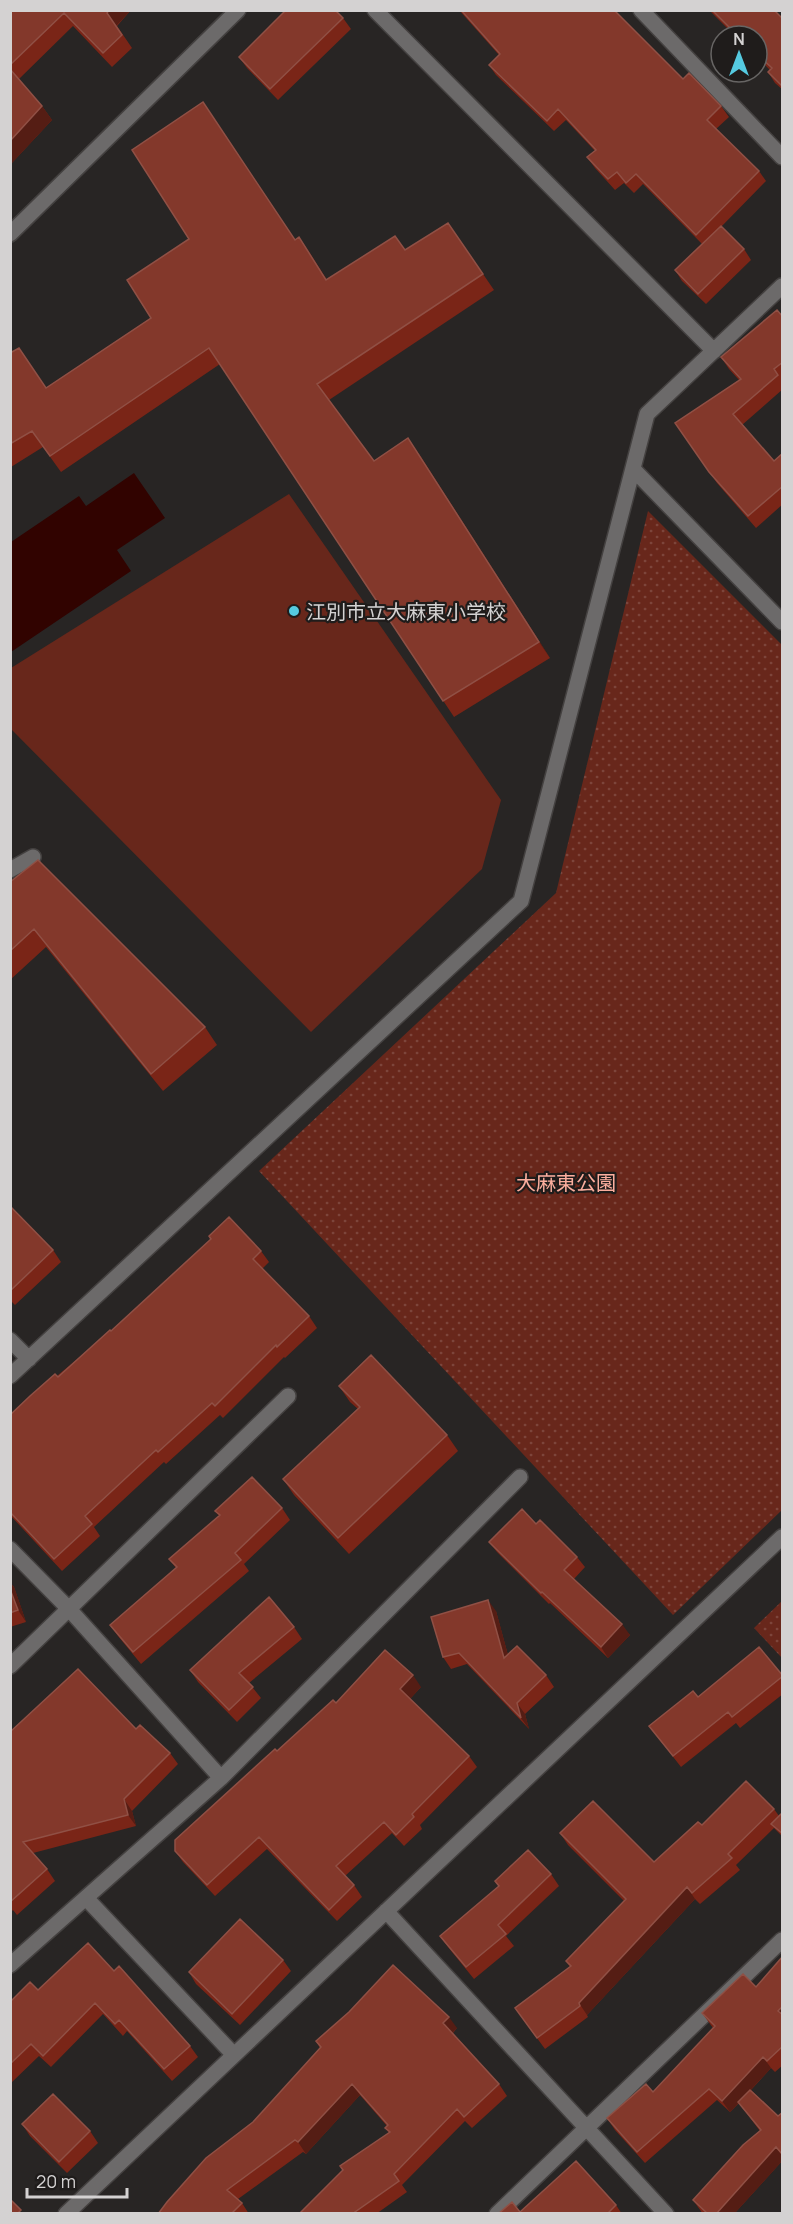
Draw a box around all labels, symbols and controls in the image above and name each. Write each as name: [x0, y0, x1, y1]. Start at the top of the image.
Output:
north arrow: [709, 24, 769, 84]
text: N: [733, 28, 745, 50]
place label: 江別市立大麻東小学校: [306, 598, 506, 625]
marker: 江別市立大麻東小学校: [287, 604, 301, 618]
park label: 大麻東公園: [516, 1169, 616, 1196]
scale bar: [27, 2161, 128, 2199]
text: 20 m: [36, 2169, 76, 2193]

